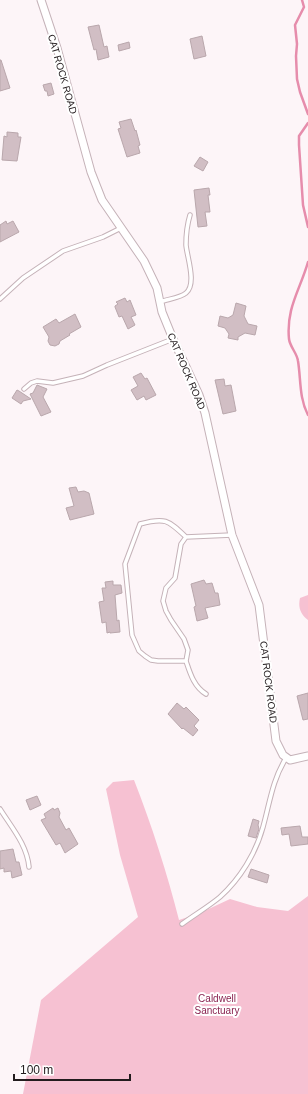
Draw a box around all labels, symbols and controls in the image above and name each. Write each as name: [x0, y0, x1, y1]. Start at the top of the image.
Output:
street label: CAT ROCK ROAD: [46, 33, 79, 115]
street label: CAT ROCK ROAD: [165, 331, 208, 411]
street label: CAT ROCK ROAD: [258, 640, 279, 724]
park label: Caldwell Sanctuary: [194, 993, 240, 1016]
scale bar: [14, 1056, 130, 1082]
text: 100 m: [20, 1063, 53, 1077]

